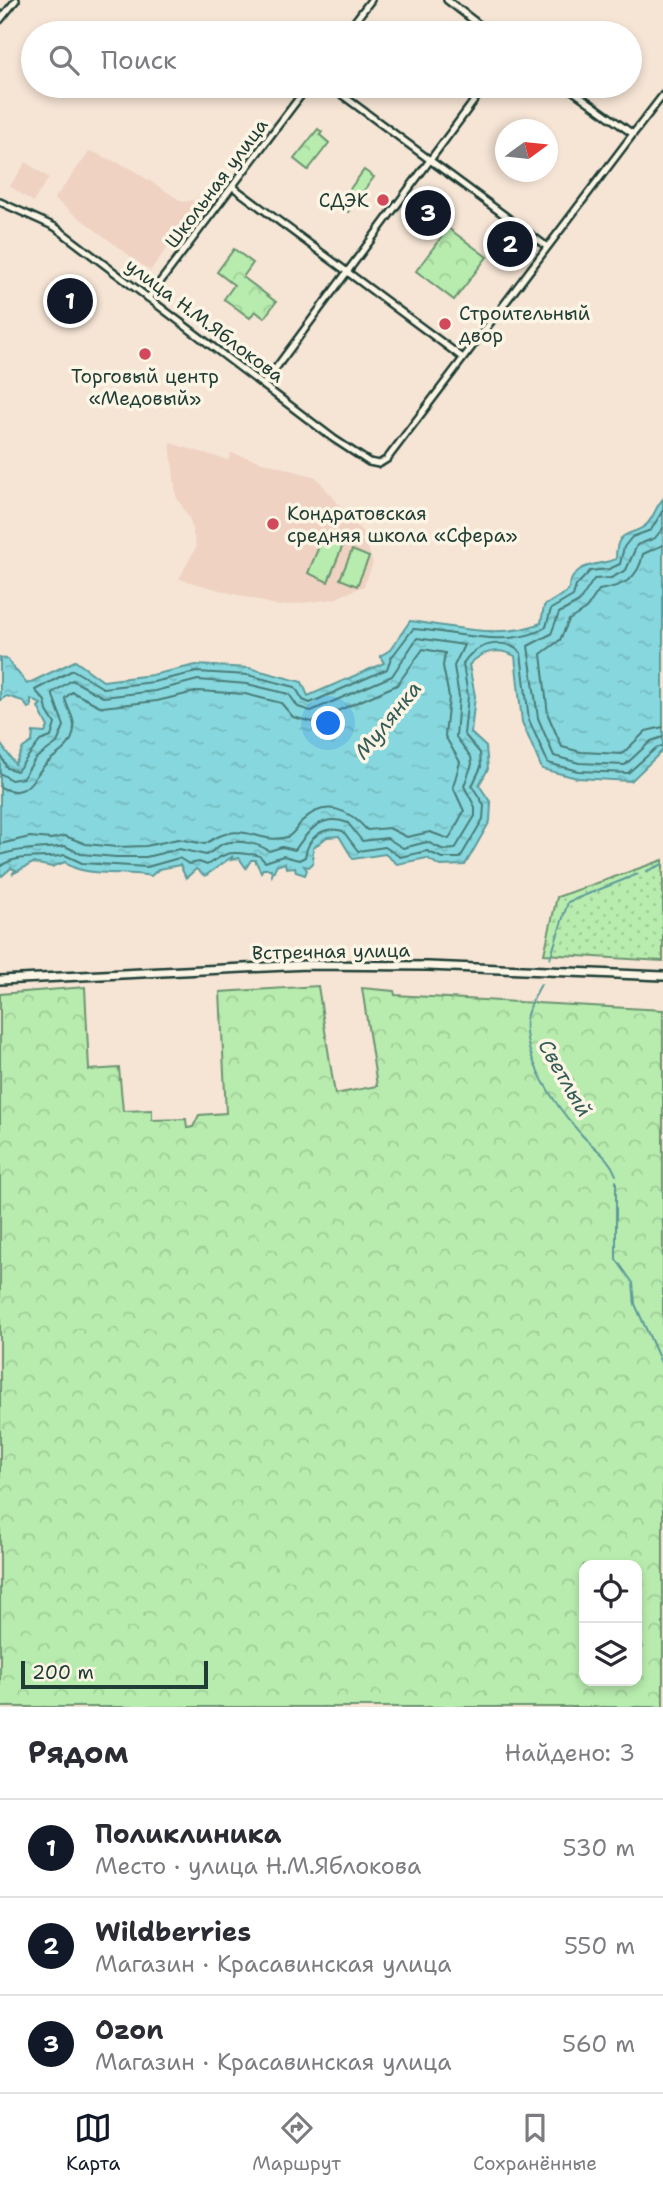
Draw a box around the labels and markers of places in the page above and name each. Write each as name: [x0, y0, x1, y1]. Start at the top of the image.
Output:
pin: 3: [405, 187, 451, 239]
place label: СДЭК: [319, 188, 369, 213]
marker: СДЭК: [375, 192, 391, 208]
pin: 2: [487, 218, 533, 270]
pin: 1: [47, 275, 93, 327]
place label: Строительный двор: [459, 301, 590, 348]
marker: Строительный двор: [437, 316, 453, 332]
marker: Торговый центр «Медовый»: [137, 346, 153, 362]
place label: Торговый центр «Медовый»: [71, 364, 219, 411]
place label: Кондратовская средняя школа «Сфера»: [287, 501, 518, 548]
marker: Кондратовская средняя школа «Сфера»: [265, 516, 281, 532]

